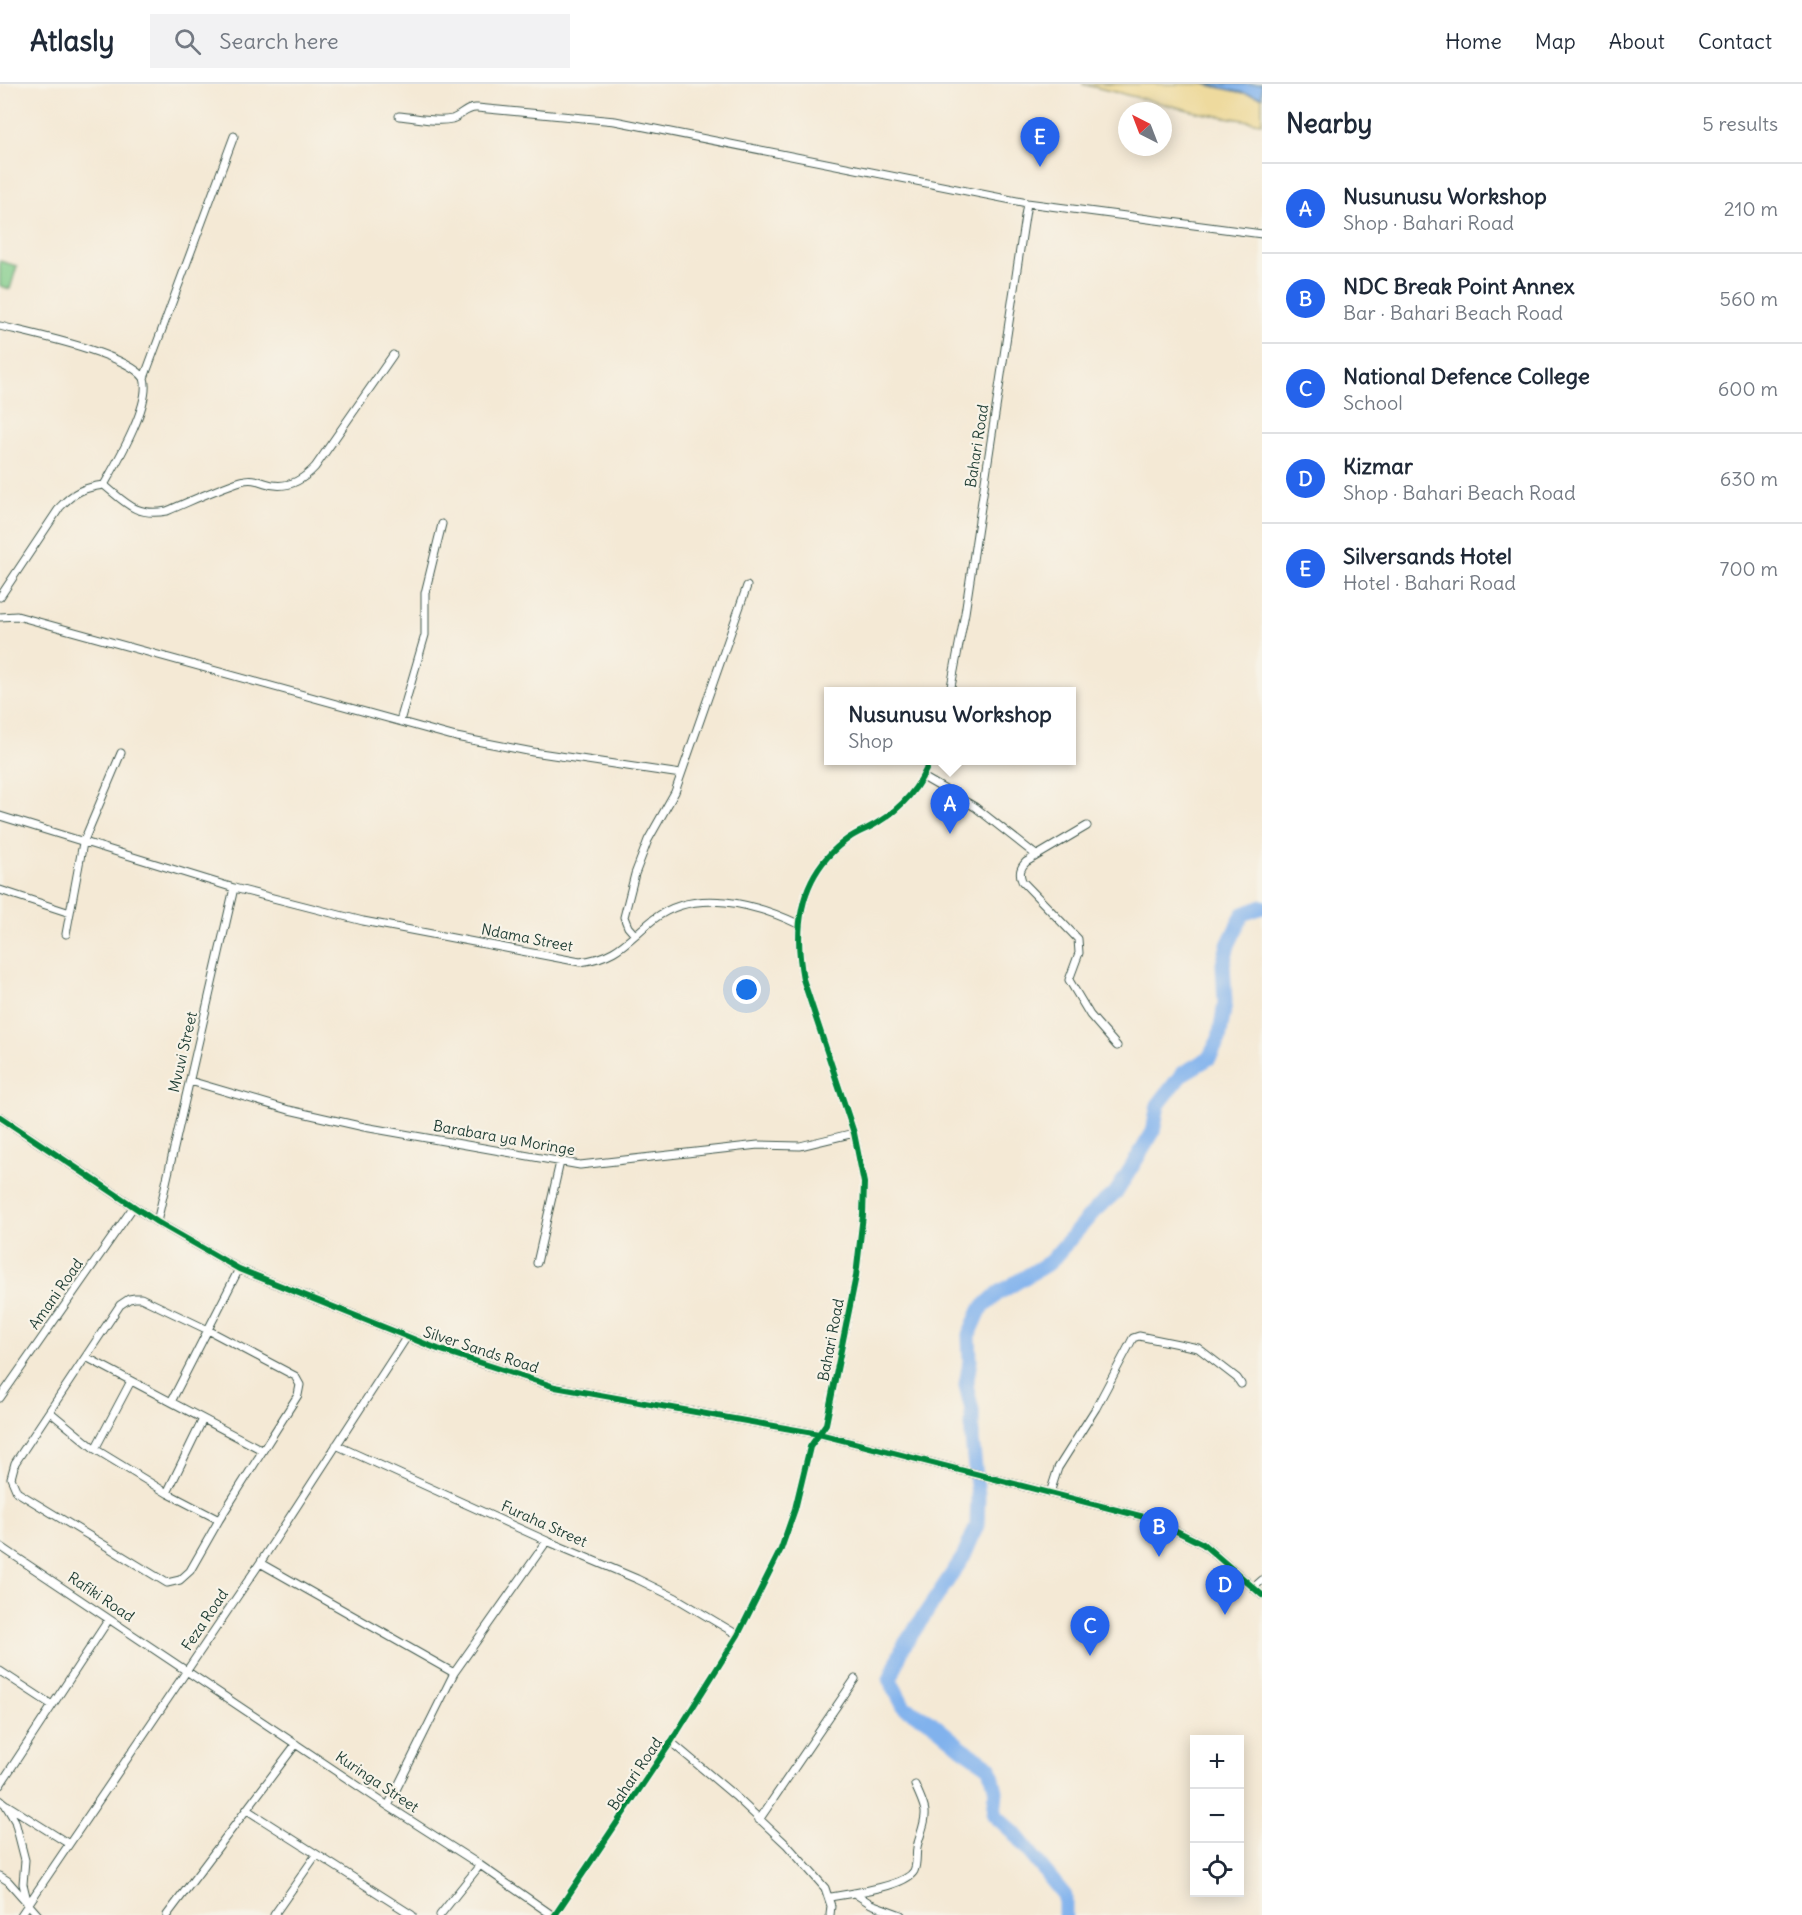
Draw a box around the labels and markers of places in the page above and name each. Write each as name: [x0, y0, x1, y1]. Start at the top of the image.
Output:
pin: E: [1020, 118, 1060, 167]
pin: A: [930, 784, 970, 834]
pin: B: [1140, 1508, 1178, 1557]
pin: D: [1206, 1566, 1244, 1615]
pin: C: [1070, 1606, 1110, 1656]

